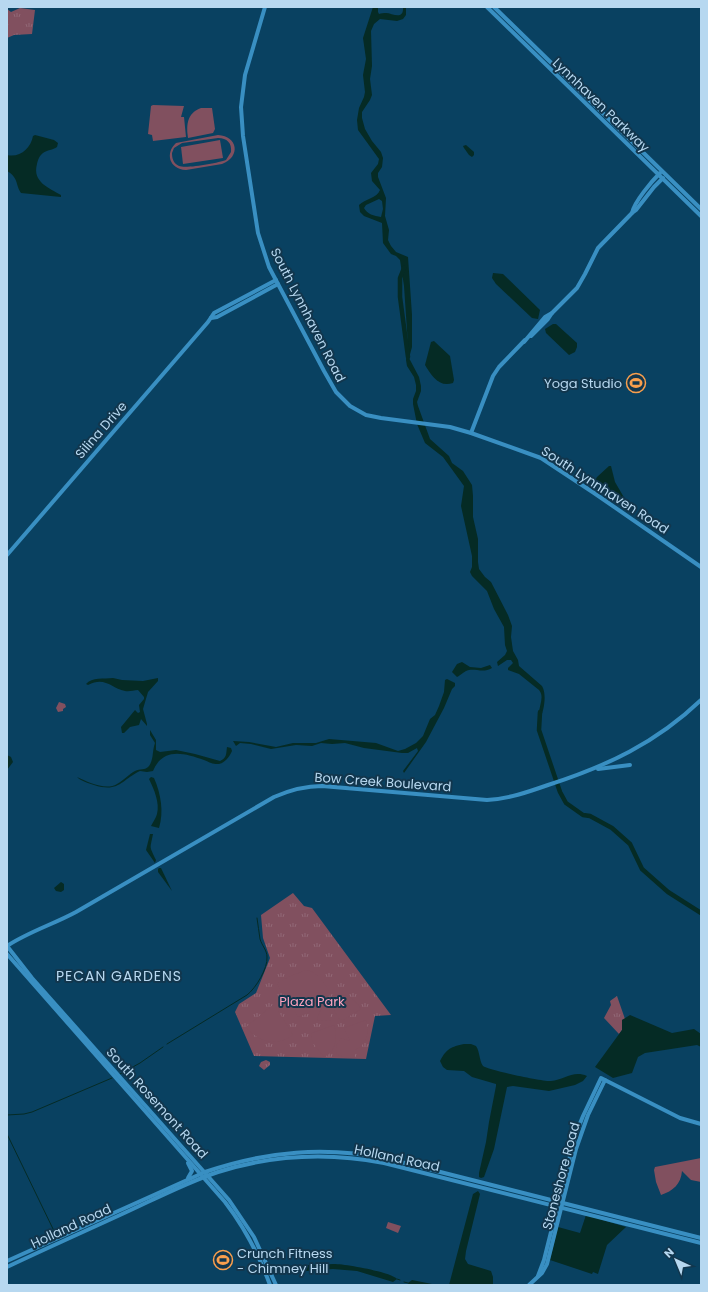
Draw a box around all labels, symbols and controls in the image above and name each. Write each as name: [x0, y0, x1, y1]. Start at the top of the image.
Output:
street label: Lynnhaven Parkway: [548, 54, 654, 157]
street label: South Lynnhaven Road: [266, 245, 350, 385]
sports icon: Yoga Studio: [625, 372, 647, 394]
place label: Yoga Studio: [544, 374, 622, 393]
street label: Silina Drive: [71, 397, 131, 463]
street label: South Lynnhaven Road: [538, 442, 672, 538]
street label: Bow Creek Boulevard: [314, 768, 452, 796]
district label: PECAN GARDENS: [56, 966, 182, 986]
park label: Plaza Park: [279, 992, 345, 1011]
street label: South Rosemont Road: [102, 1043, 212, 1163]
street label: Stoneshore Road: [538, 1120, 584, 1232]
street label: Holland Road: [353, 1140, 441, 1176]
street label: Holland Road: [28, 1199, 114, 1253]
north arrow: [656, 1240, 696, 1280]
place label: Crunch Fitness - Chimney Hill: [237, 1244, 333, 1278]
text: N: [661, 1244, 678, 1261]
sports icon: Crunch Fitness - Chimney Hill: [212, 1249, 234, 1271]

